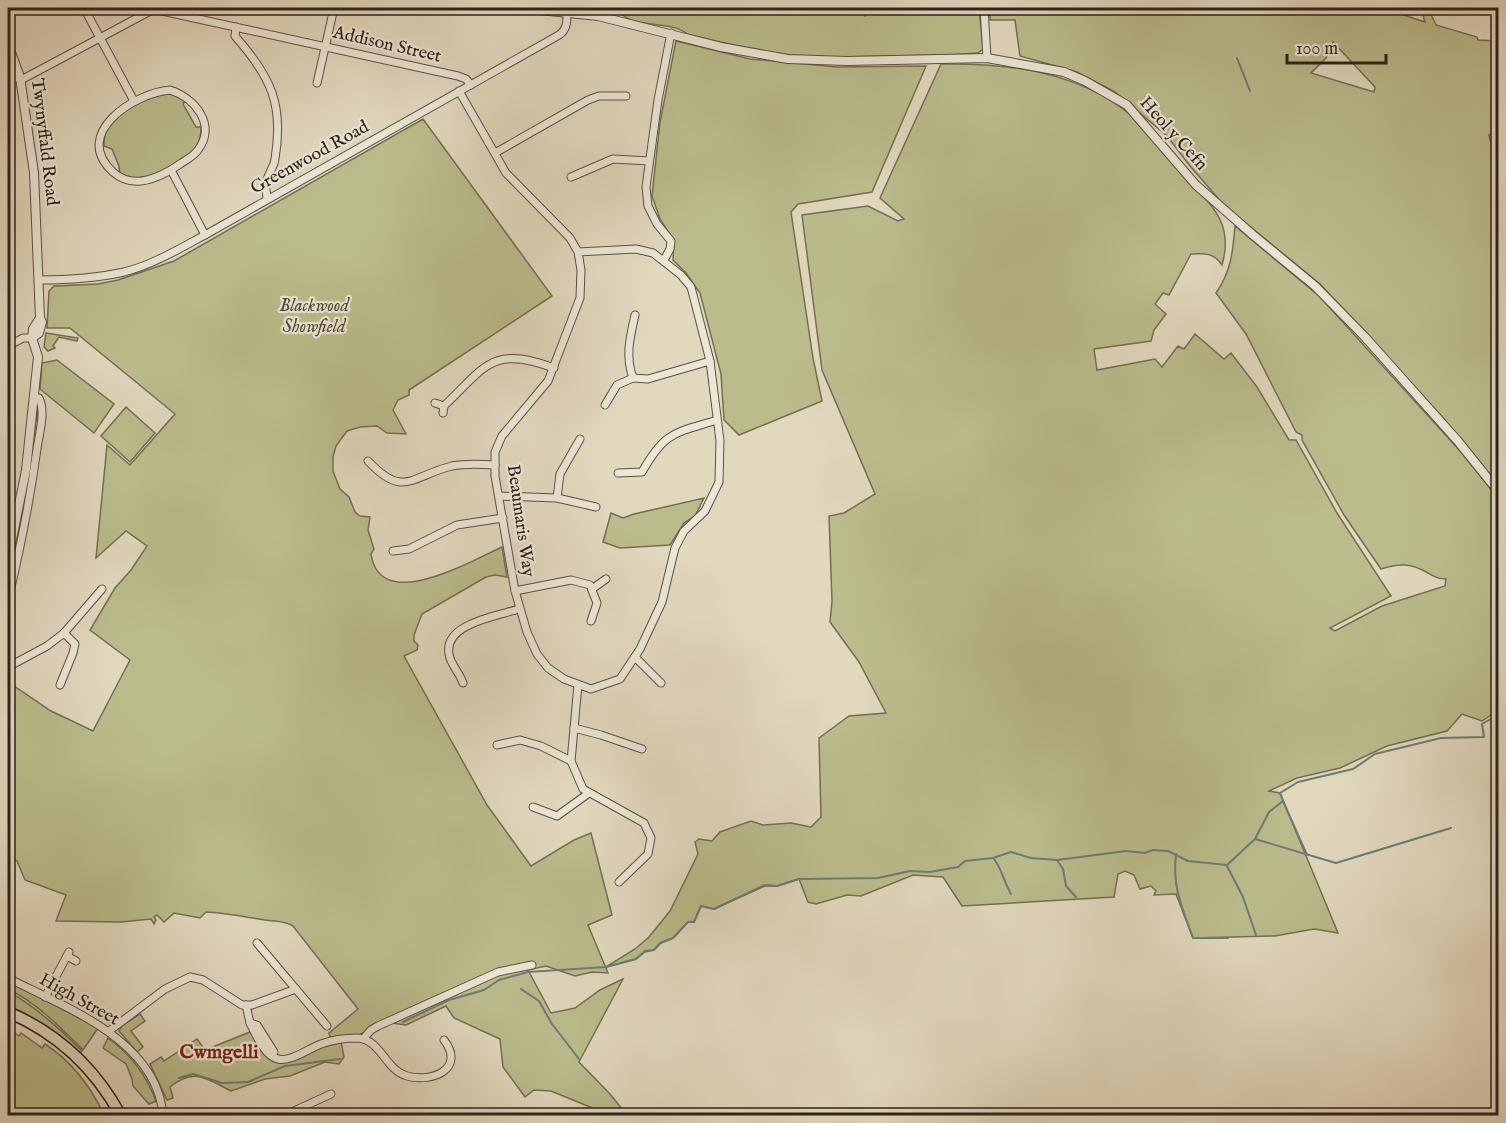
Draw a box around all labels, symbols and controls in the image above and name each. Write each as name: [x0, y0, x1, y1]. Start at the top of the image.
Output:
street label: Addison Street: [330, 21, 443, 69]
scale bar: [1287, 27, 1386, 65]
text: 100 m: [1296, 38, 1338, 61]
street label: Twynyffald Road: [25, 77, 63, 207]
street label: Heol y Cefn: [1134, 92, 1213, 176]
street label: Greenwood Road: [247, 116, 374, 200]
park label: Blackwood Showfield: [279, 295, 350, 339]
street label: Beaumaris Way: [501, 463, 539, 579]
street label: High Street: [35, 969, 123, 1031]
district label: Cwmgelli: [179, 1040, 259, 1065]

